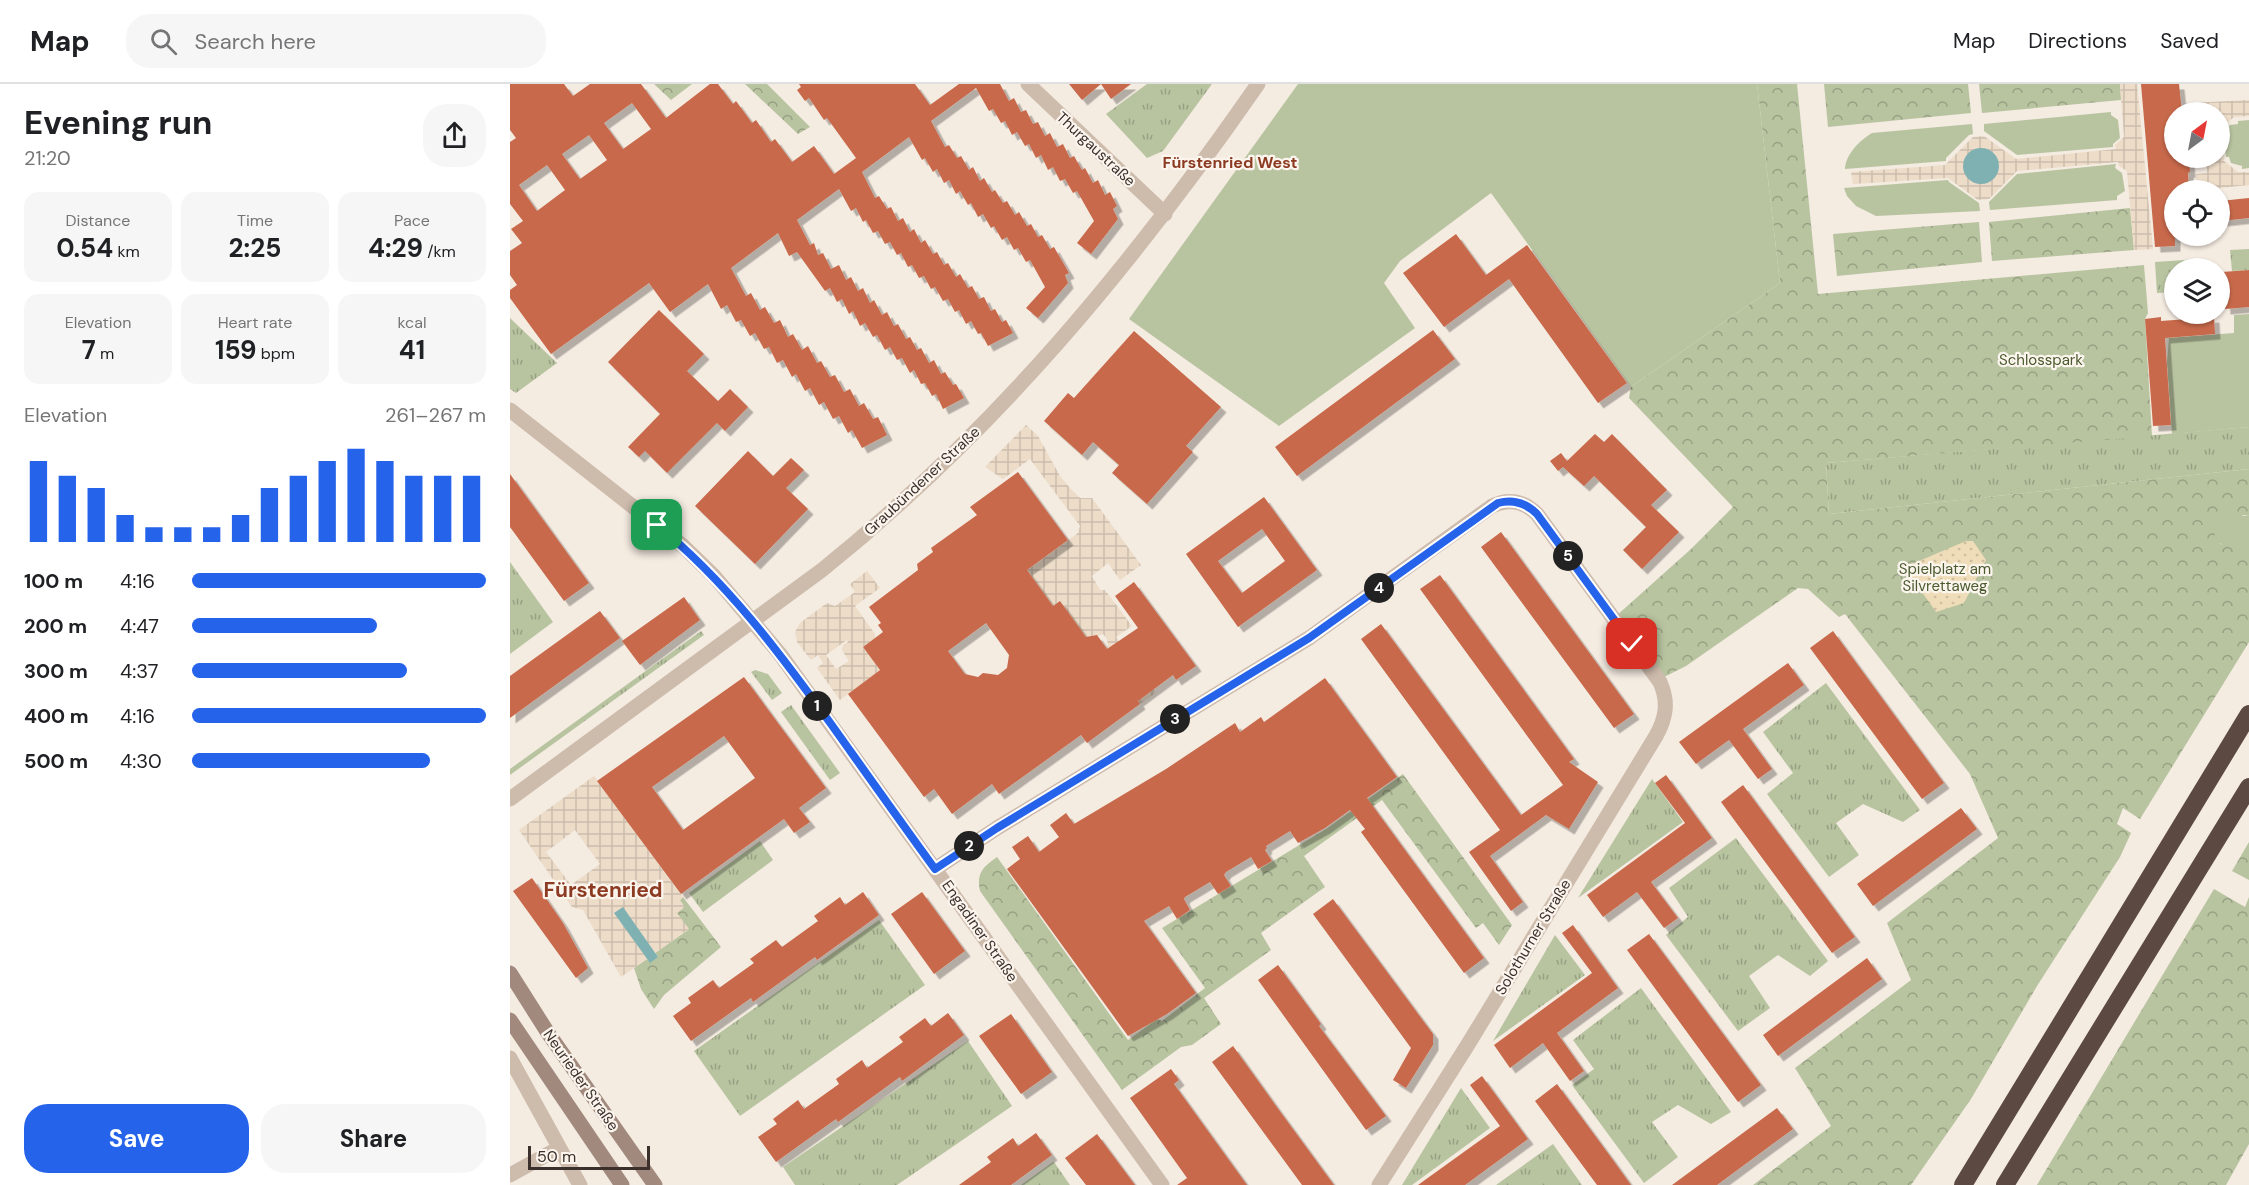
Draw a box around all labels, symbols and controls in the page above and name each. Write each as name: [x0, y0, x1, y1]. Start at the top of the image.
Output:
search box: [126, 14, 546, 68]
text: Map: [30, 23, 90, 60]
icon: search: [147, 25, 180, 58]
text: Search here: [195, 27, 316, 56]
text: Map: [1953, 27, 1995, 55]
text: Directions: [2028, 27, 2127, 55]
text: Saved: [2160, 27, 2219, 55]
text: Evening run: [24, 101, 212, 144]
north arrow: [2164, 102, 2230, 168]
map controls: [2164, 102, 2230, 324]
button: share: [423, 104, 486, 167]
street label: Thurgaustraße: [1052, 107, 1140, 191]
text: 21:20: [24, 145, 71, 171]
district label: Fürstenried West: [1163, 152, 1297, 173]
button: locate: [2164, 180, 2230, 246]
text: Distance: [66, 210, 130, 231]
text: Time: [237, 210, 273, 231]
text: Pace: [394, 210, 430, 231]
text: 0.54: [56, 231, 113, 265]
text: 2:25: [229, 231, 281, 265]
text: 4:29: [368, 231, 423, 265]
text: km: [113, 241, 140, 262]
text: /km: [423, 241, 456, 262]
button: layers: [2164, 258, 2230, 324]
text: Elevation: [65, 312, 131, 333]
text: Heart rate: [218, 312, 292, 333]
text: kcal: [398, 312, 426, 333]
text: 7: [82, 333, 96, 367]
text: 159: [215, 333, 256, 367]
text: 41: [399, 333, 425, 367]
text: m: [96, 343, 114, 364]
text: bpm: [256, 343, 295, 364]
park label: Schlosspark: [1999, 350, 2083, 370]
text: Elevation: [24, 402, 107, 428]
text: 261–267 m: [385, 402, 486, 428]
street label: Graubündener Straße: [860, 422, 984, 540]
pin: [631, 499, 682, 550]
icon: arrive: [640, 508, 673, 541]
pin: 5: [1553, 541, 1583, 571]
text: 5: [1563, 545, 1573, 566]
park label: Spielplatz am Silvrettaweg: [1899, 559, 1991, 596]
text: 100 m: [24, 568, 83, 594]
text: 4:16: [120, 568, 155, 594]
pin: 4: [1364, 573, 1394, 603]
text: 4: [1374, 577, 1384, 598]
text: 200 m: [24, 613, 87, 639]
text: 4:47: [120, 613, 159, 639]
pin: [1606, 618, 1657, 669]
icon: check: [1615, 627, 1648, 660]
text: 300 m: [24, 658, 88, 684]
text: 4:37: [120, 658, 158, 684]
pin: 1: [802, 691, 832, 721]
text: 1: [814, 695, 820, 716]
text: 400 m: [24, 703, 89, 729]
text: 4:16: [120, 703, 155, 729]
pin: 3: [1160, 704, 1190, 734]
text: 3: [1170, 708, 1180, 729]
text: 500 m: [24, 748, 88, 774]
text: 4:30: [120, 748, 162, 774]
pin: 2: [954, 831, 984, 861]
text: 2: [964, 835, 974, 856]
district label: Fürstenried: [543, 876, 663, 904]
street label: Engadiner Straße: [937, 876, 1023, 986]
street label: Solothurner Straße: [1491, 876, 1575, 998]
street label: Neurieder Straße: [539, 1025, 623, 1135]
button: Save: [24, 1104, 249, 1173]
button: Share: [261, 1104, 486, 1173]
scale bar: [528, 1143, 650, 1170]
text: 50 m: [537, 1146, 576, 1167]

